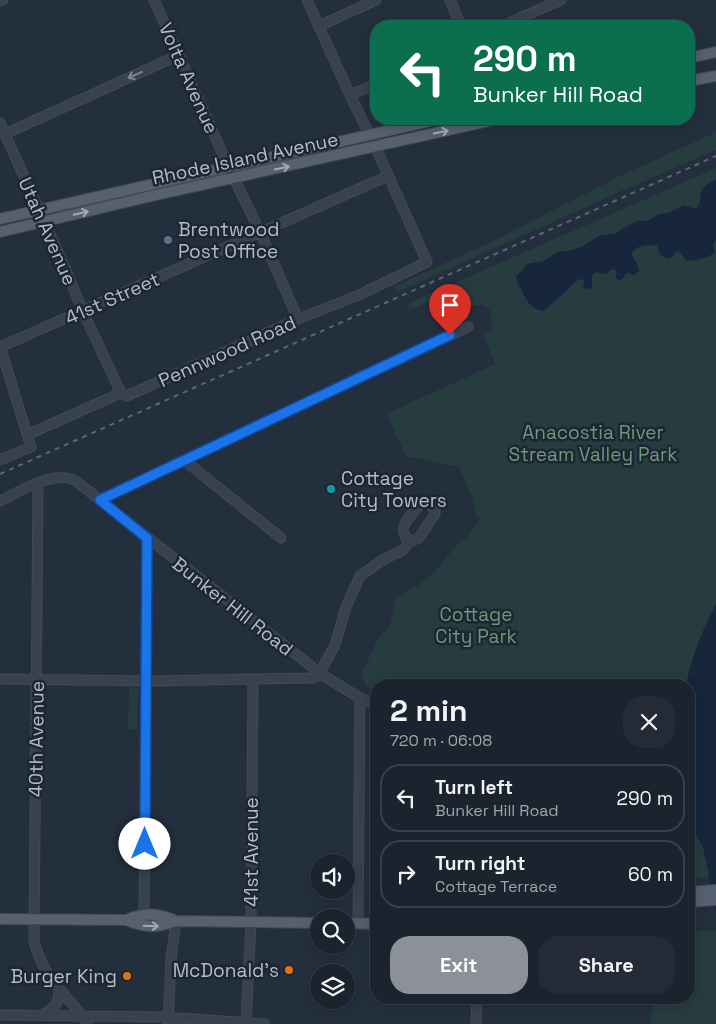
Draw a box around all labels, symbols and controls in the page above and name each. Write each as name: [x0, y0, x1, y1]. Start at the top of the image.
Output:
street label: Volta Avenue: [153, 19, 224, 138]
text: 290 m: [473, 37, 577, 81]
icon: left: [390, 40, 455, 105]
one-way arrow: [128, 71, 143, 81]
text: Bunker Hill Road: [473, 80, 643, 108]
street label: Rhode Island Avenue: [150, 127, 340, 190]
one-way arrow: [432, 127, 448, 136]
one-way arrow: [274, 162, 290, 172]
street label: Utah Avenue: [13, 173, 82, 289]
one-way arrow: [73, 208, 89, 217]
place label: Brentwood Post Office: [178, 217, 280, 264]
marker: Brentwood Post Office: [162, 234, 174, 246]
street label: 41st Street: [61, 267, 163, 330]
pin: [429, 284, 471, 335]
icon: arrive: [436, 291, 464, 319]
street label: Pennwood Road: [155, 310, 300, 393]
park label: Anacostia River Stream Valley Park: [509, 420, 677, 467]
place label: Cottage City Towers: [341, 466, 447, 513]
marker: Cottage City Towers: [325, 483, 337, 495]
street label: Bunker Hill Road: [167, 551, 298, 661]
park label: Cottage City Park: [435, 602, 517, 649]
street label: 40th Avenue: [23, 681, 50, 797]
text: 2 min: [390, 691, 468, 730]
button: close: [623, 696, 675, 748]
text: 720 m · 06:08: [390, 730, 492, 751]
text: Turn left: [435, 775, 513, 800]
icon: left: [392, 784, 420, 812]
text: 290 m: [617, 786, 673, 811]
street label: 41st Avenue: [239, 797, 264, 907]
text: Bunker Hill Road: [435, 800, 559, 821]
position arrow: [118, 817, 170, 869]
text: Turn right: [435, 851, 525, 876]
map controls: [310, 854, 355, 1009]
button: sound: [310, 854, 355, 899]
icon: right: [392, 860, 420, 888]
text: 60 m: [628, 862, 673, 887]
text: Cottage Terrace: [435, 876, 557, 897]
button: search: [310, 909, 355, 954]
one-way arrow: [142, 921, 159, 931]
button: Exit: [390, 936, 528, 994]
button: Share: [538, 936, 675, 994]
place label: McDonald's: [173, 958, 279, 983]
place label: Burger King: [10, 964, 117, 989]
marker: McDonald's: [283, 964, 295, 976]
button: layers: [310, 964, 355, 1009]
marker: Burger King: [121, 970, 133, 982]

